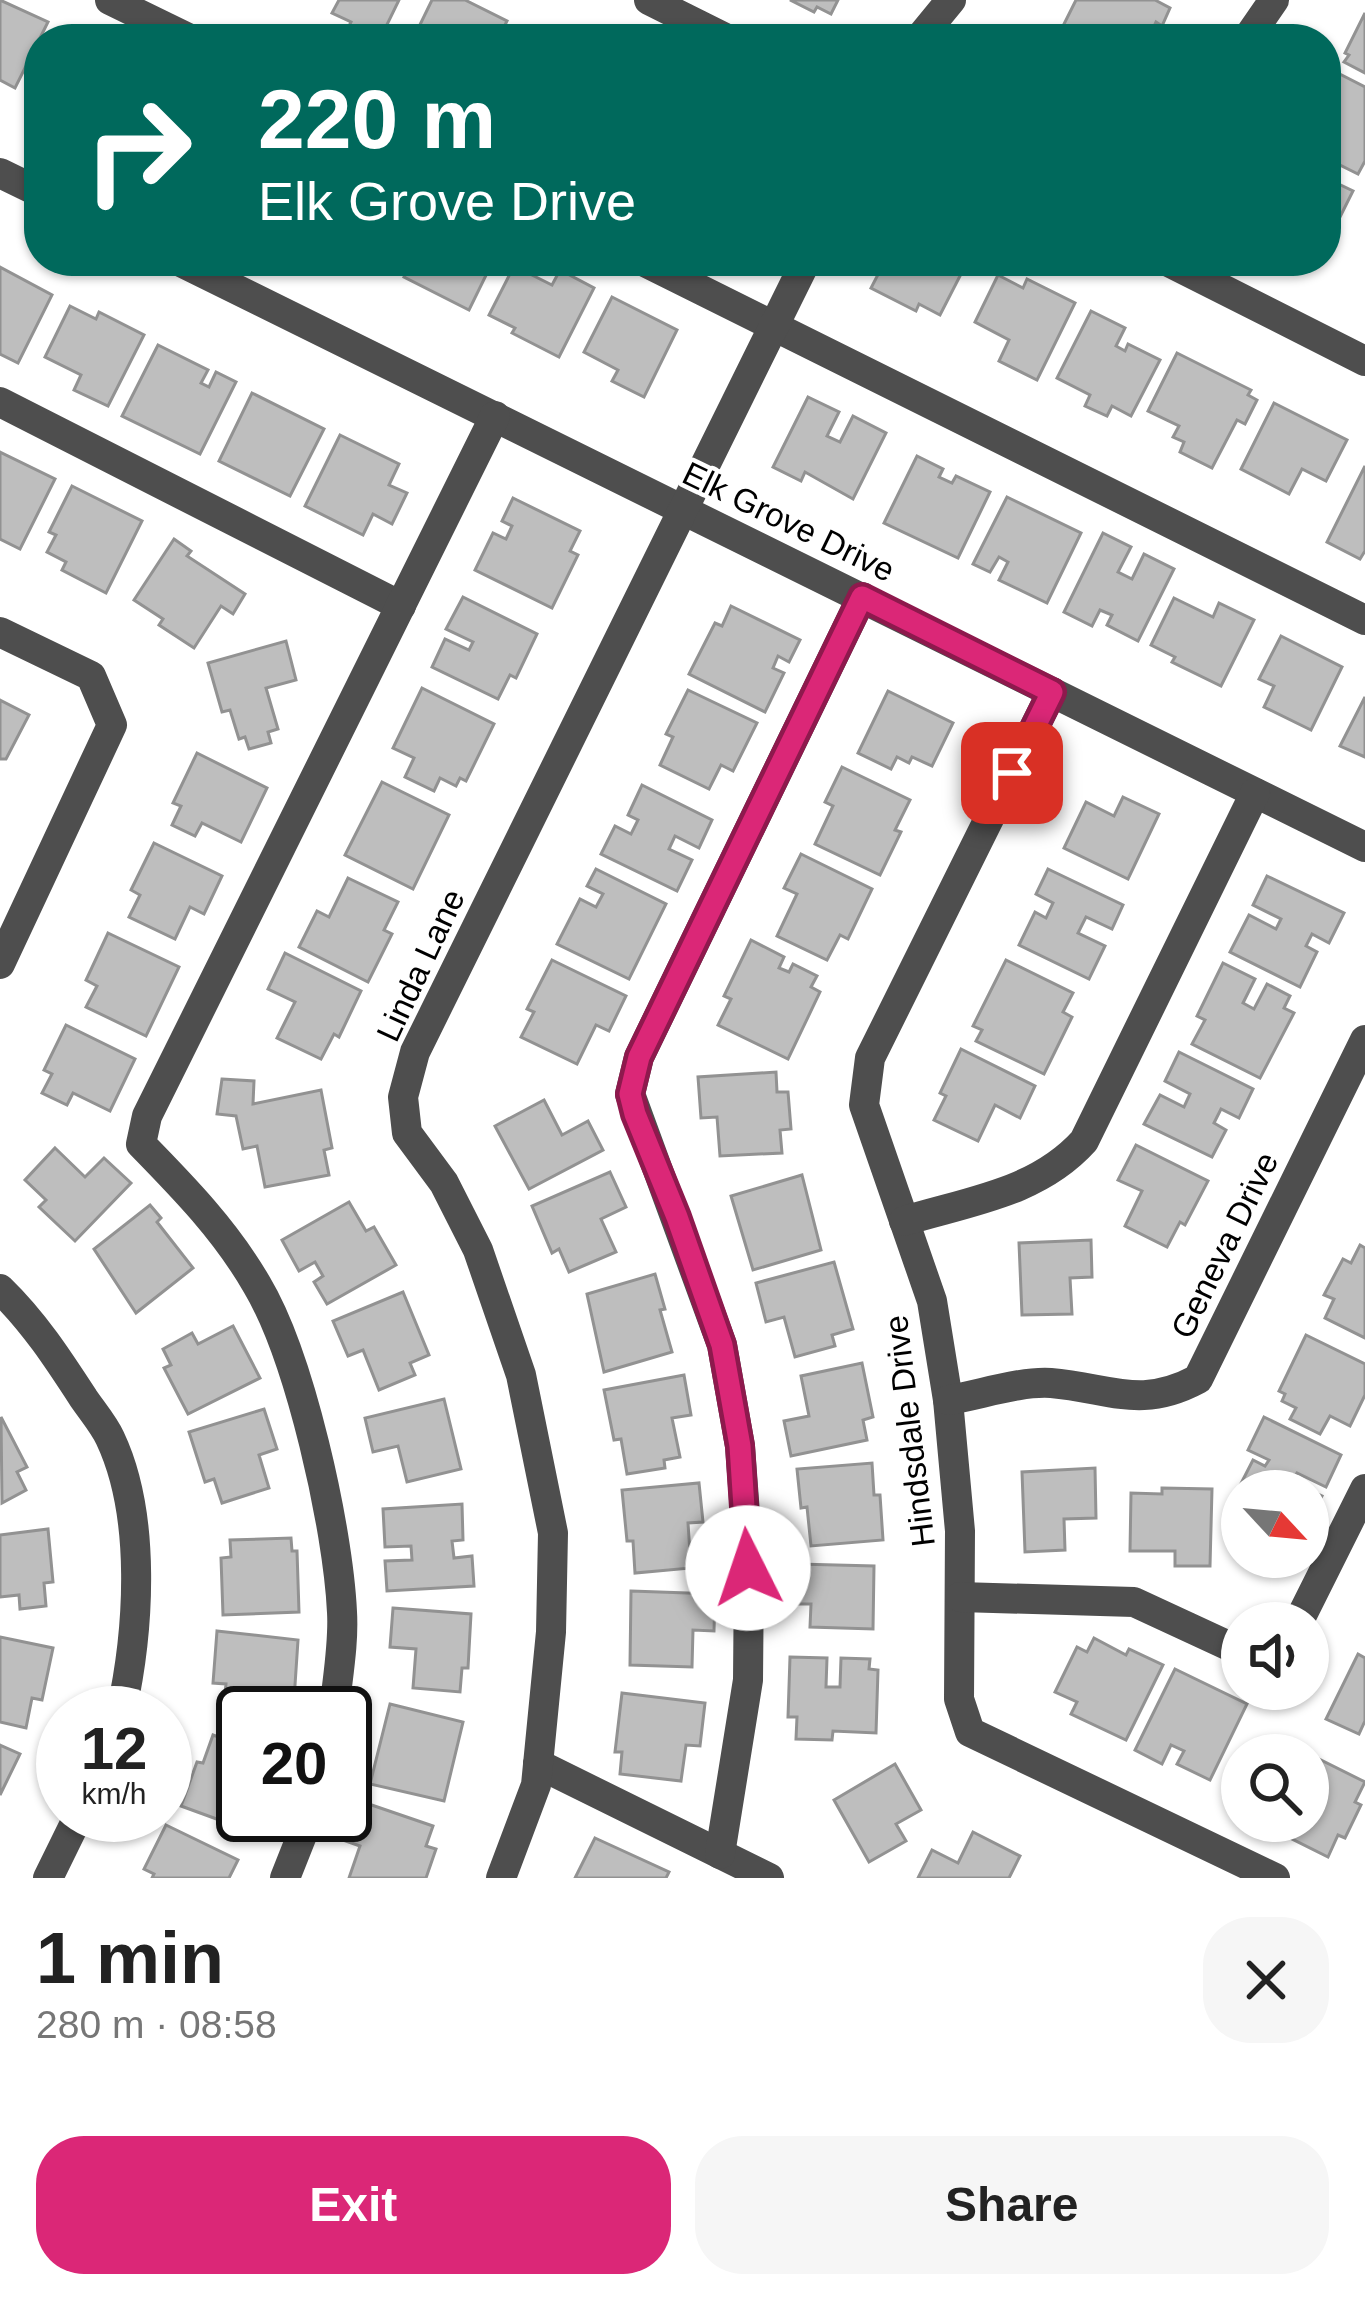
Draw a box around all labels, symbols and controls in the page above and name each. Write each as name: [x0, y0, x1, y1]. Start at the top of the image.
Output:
icon: right: [60, 72, 216, 228]
text: 220 m: [258, 72, 496, 166]
text: Elk Grove Drive: [258, 171, 636, 231]
street label: Elk Grove Drive: [677, 454, 901, 589]
pin: [961, 722, 1063, 824]
icon: arrive: [979, 740, 1045, 806]
street label: Linda Lane: [369, 883, 472, 1047]
street label: Geneva Drive: [1164, 1146, 1285, 1344]
street label: Hindsdale Drive: [877, 1313, 942, 1549]
north arrow: [1221, 1470, 1329, 1578]
map controls: [1221, 1470, 1329, 1842]
position arrow: [685, 1505, 811, 1631]
button: sound: [1221, 1602, 1329, 1710]
speed limit sign: 20: [216, 1686, 372, 1842]
text: 12: [81, 1715, 147, 1782]
button: search: [1221, 1734, 1329, 1842]
text: km/h: [81, 1777, 147, 1810]
button: close: [1203, 1917, 1329, 2043]
text: 1 min: [36, 1918, 224, 1998]
text: 280 m · 08:58: [36, 2003, 277, 2046]
button: Exit: [36, 2136, 671, 2274]
button: Share: [695, 2136, 1329, 2274]

